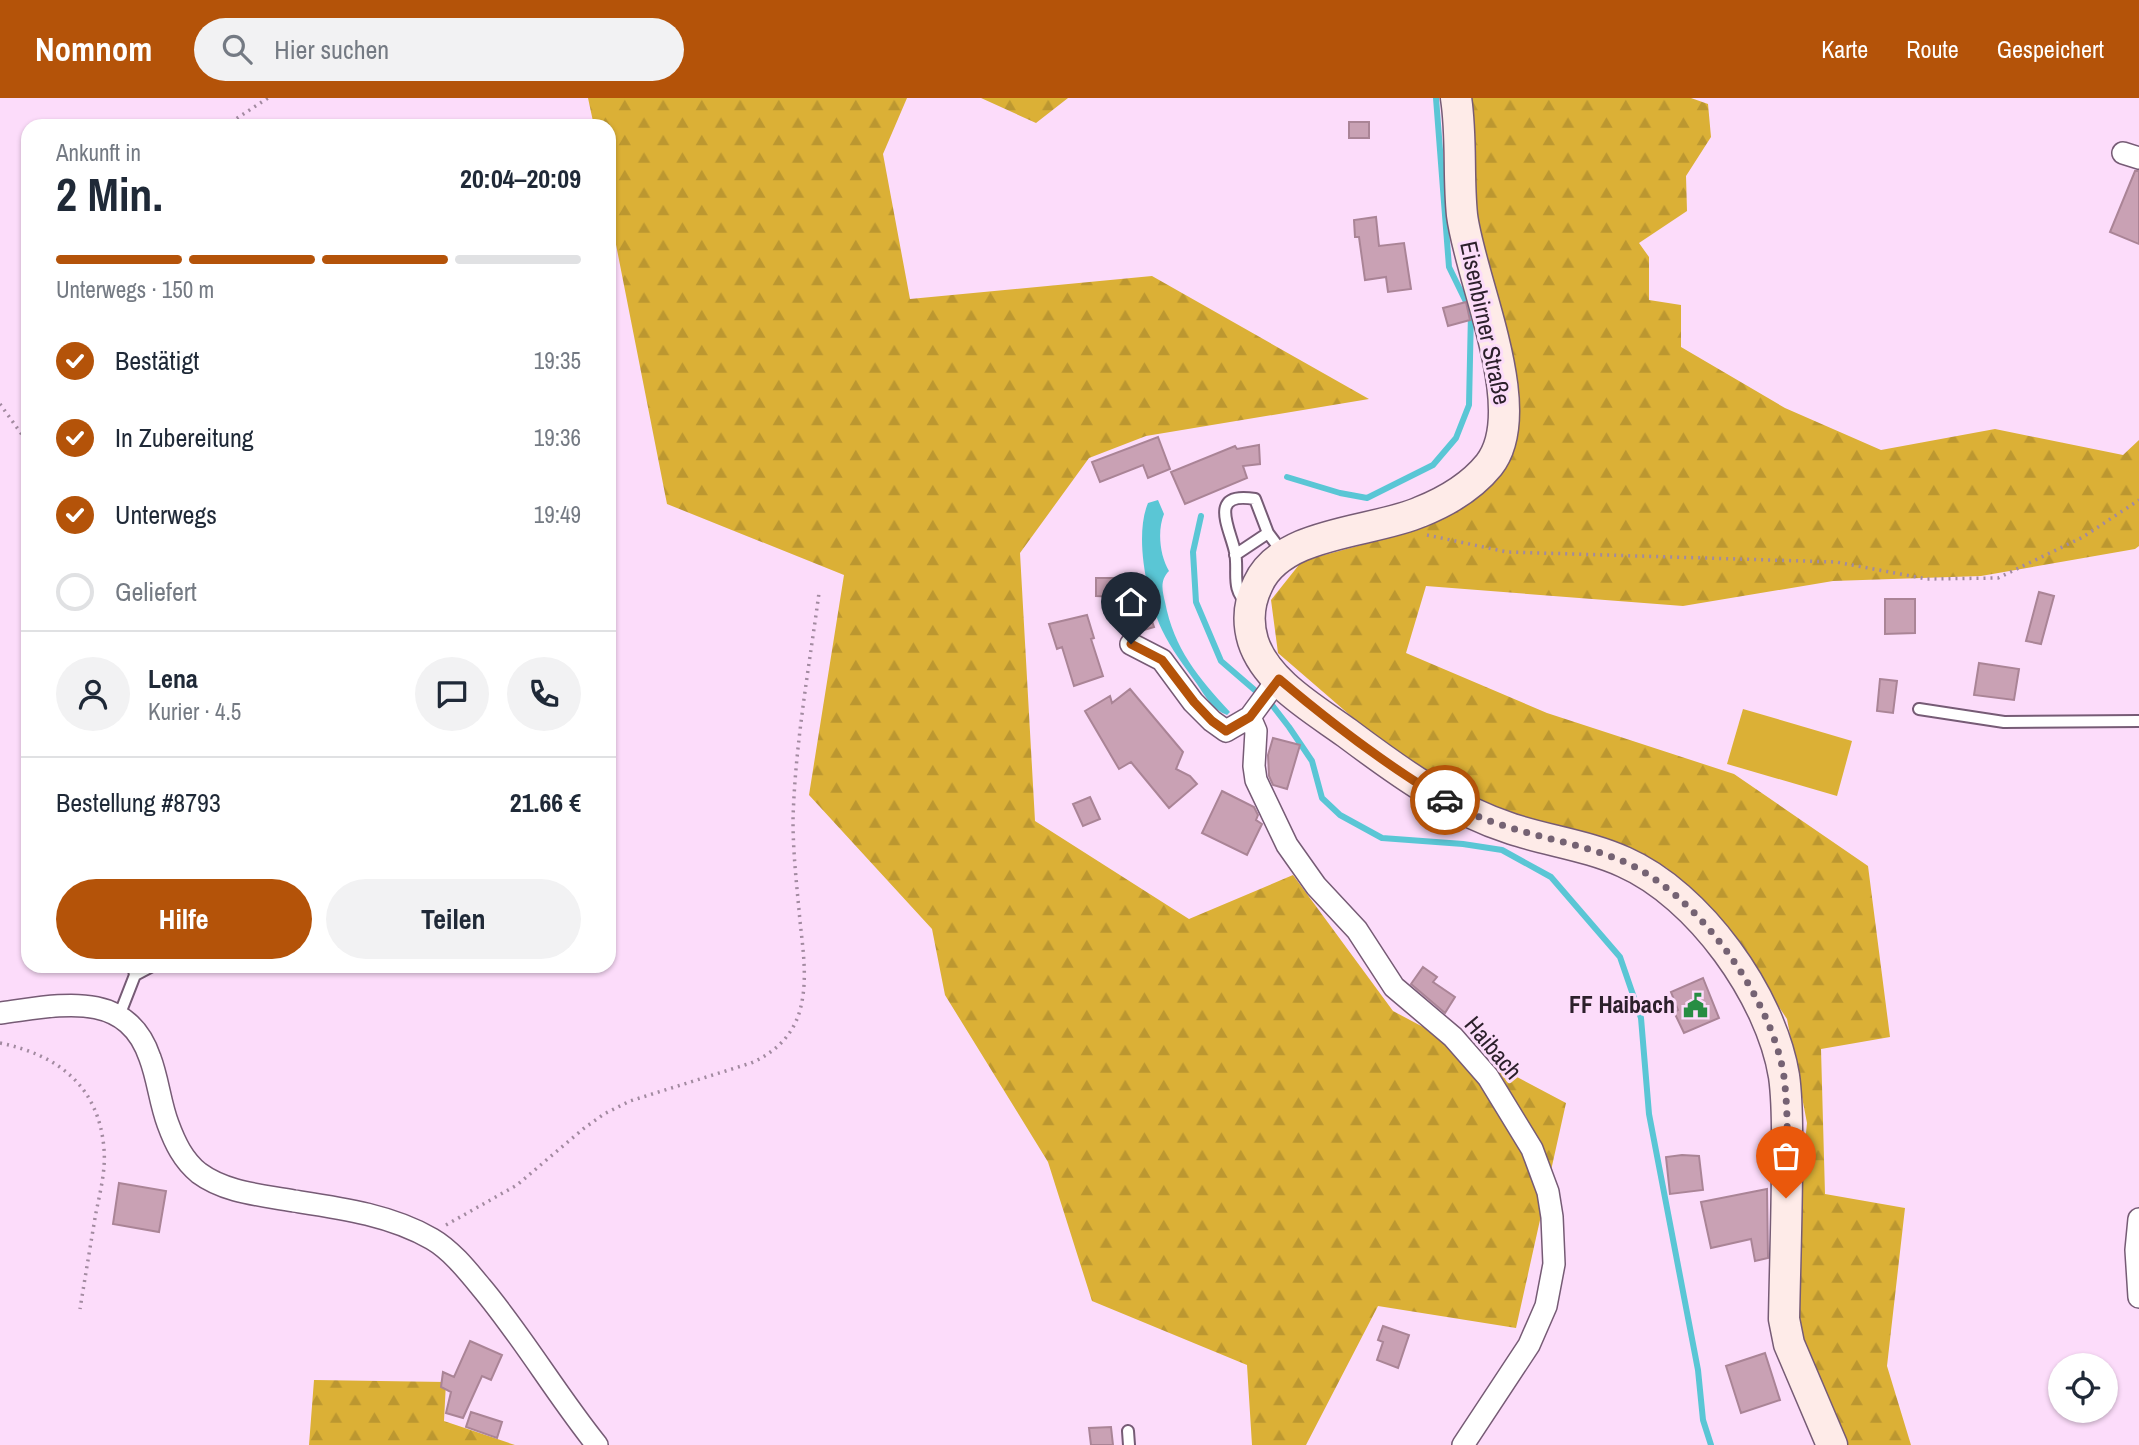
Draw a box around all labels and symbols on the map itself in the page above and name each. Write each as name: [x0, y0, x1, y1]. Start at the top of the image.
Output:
street label: Eisenbirner Straße: [1453, 238, 1519, 407]
pin: [1101, 572, 1161, 644]
courier: [1410, 765, 1480, 835]
place label: FF Haibach: [1569, 988, 1675, 1020]
public building icon: FF Haibach: [1681, 991, 1709, 1019]
street label: Haibach: [1458, 1009, 1530, 1086]
pin: [1756, 1126, 1816, 1198]

